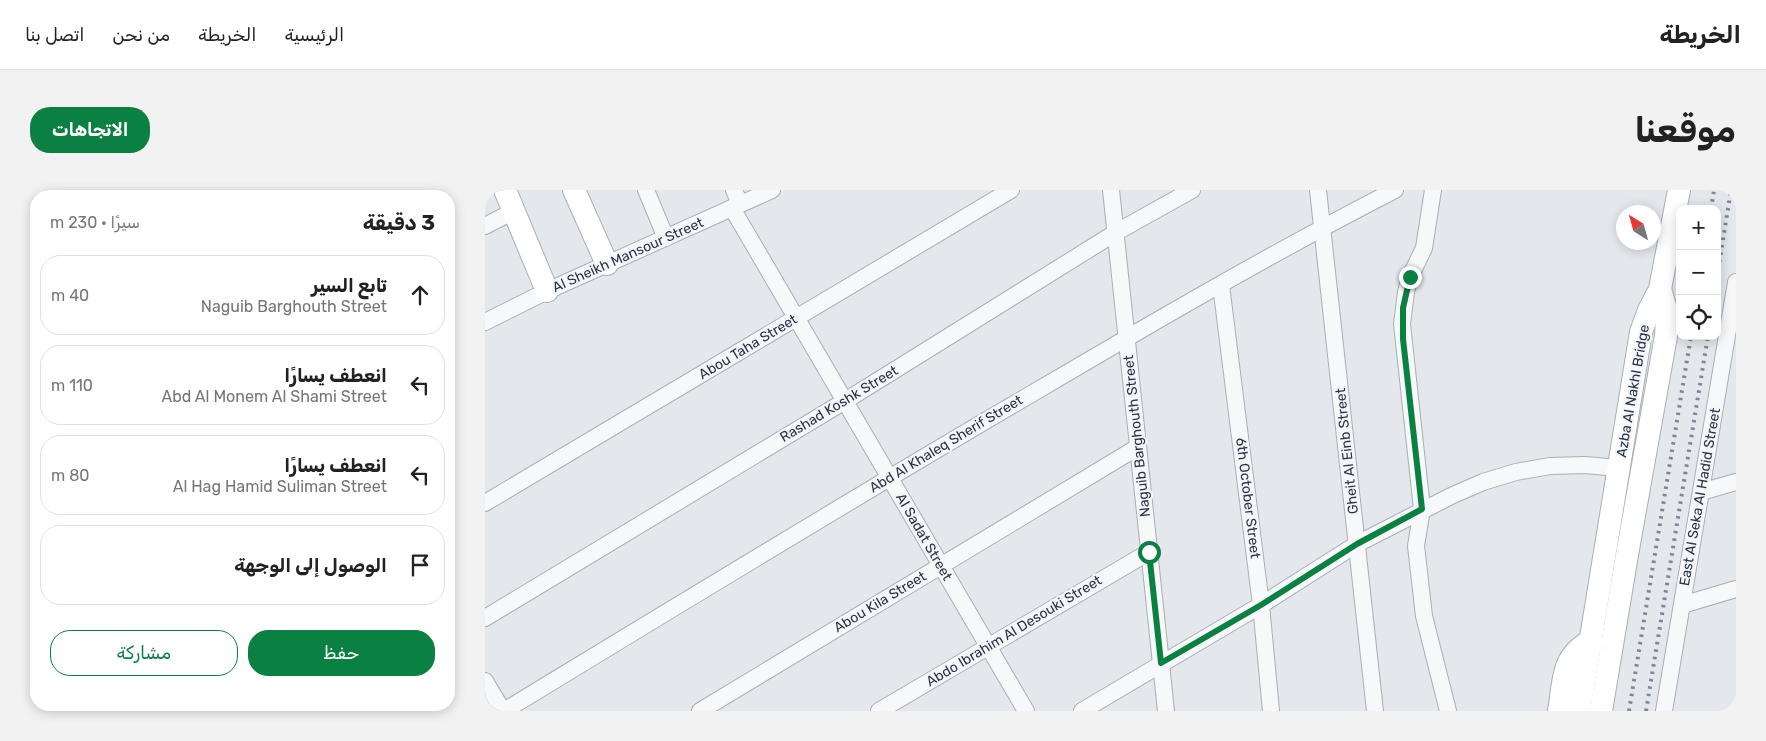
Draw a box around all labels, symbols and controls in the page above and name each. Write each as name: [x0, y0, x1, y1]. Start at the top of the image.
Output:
text: الخريطة: [1660, 21, 1741, 49]
text: اتصل بنا: [25, 24, 84, 46]
text: من نحن: [112, 24, 170, 46]
text: الخريطة: [198, 24, 256, 46]
text: الرئيسية: [284, 24, 344, 46]
button: الاتجاهات: [30, 107, 150, 153]
text: موقعنا: [1634, 109, 1736, 151]
north arrow: [1616, 205, 1661, 250]
map controls: [1676, 205, 1721, 340]
button: +: [1676, 205, 1721, 250]
text: 3 دقيقة: [363, 210, 435, 235]
text: سيرًا · 230 m: [50, 213, 140, 232]
street label: Al Sheikh Mansour Street: [550, 214, 707, 296]
button: −: [1676, 250, 1721, 295]
route end: [1399, 266, 1422, 289]
text: تابع السير: [311, 274, 387, 297]
icon: ahead: [406, 281, 434, 309]
text: 40 m: [51, 286, 89, 305]
button: locate: [1676, 295, 1721, 340]
text: Naguib Barghouth Street: [201, 297, 387, 316]
street label: Abou Taha Street: [696, 311, 801, 383]
street label: Azba Al Nakhl Bridge: [1613, 323, 1653, 459]
street label: Naguib Barghouth Street: [1120, 354, 1154, 518]
street label: Rashad Koshk Street: [777, 362, 902, 446]
text: انعطف يسارًا: [284, 364, 387, 387]
icon: left: [406, 371, 434, 399]
text: 110 m: [51, 376, 93, 395]
text: Abd Al Monem Al Shami Street: [162, 387, 387, 406]
street label: Gheit Al Einb Street: [1332, 387, 1362, 515]
street label: Abd Al Khaleq Sherif Street: [866, 391, 1026, 497]
street label: East Al Seka Al Hadid Street: [1676, 406, 1724, 587]
street label: 6th October Street: [1232, 437, 1264, 560]
text: انعطف يسارًا: [284, 454, 387, 477]
icon: left: [406, 461, 434, 489]
text: 80 m: [51, 466, 90, 485]
text: Al Hag Hamid Suliman Street: [173, 477, 387, 496]
street label: Al Sadat Street: [892, 490, 956, 584]
route start: [1138, 541, 1161, 564]
icon: arrive: [406, 551, 434, 579]
text: الوصول إلى الوجهة: [234, 554, 387, 577]
street label: Abou Kila Street: [831, 568, 930, 636]
street label: Abdo Ibrahim Al Desouki Street: [923, 571, 1105, 690]
button: مشاركة: [50, 630, 238, 676]
button: حفظ: [248, 630, 435, 676]

